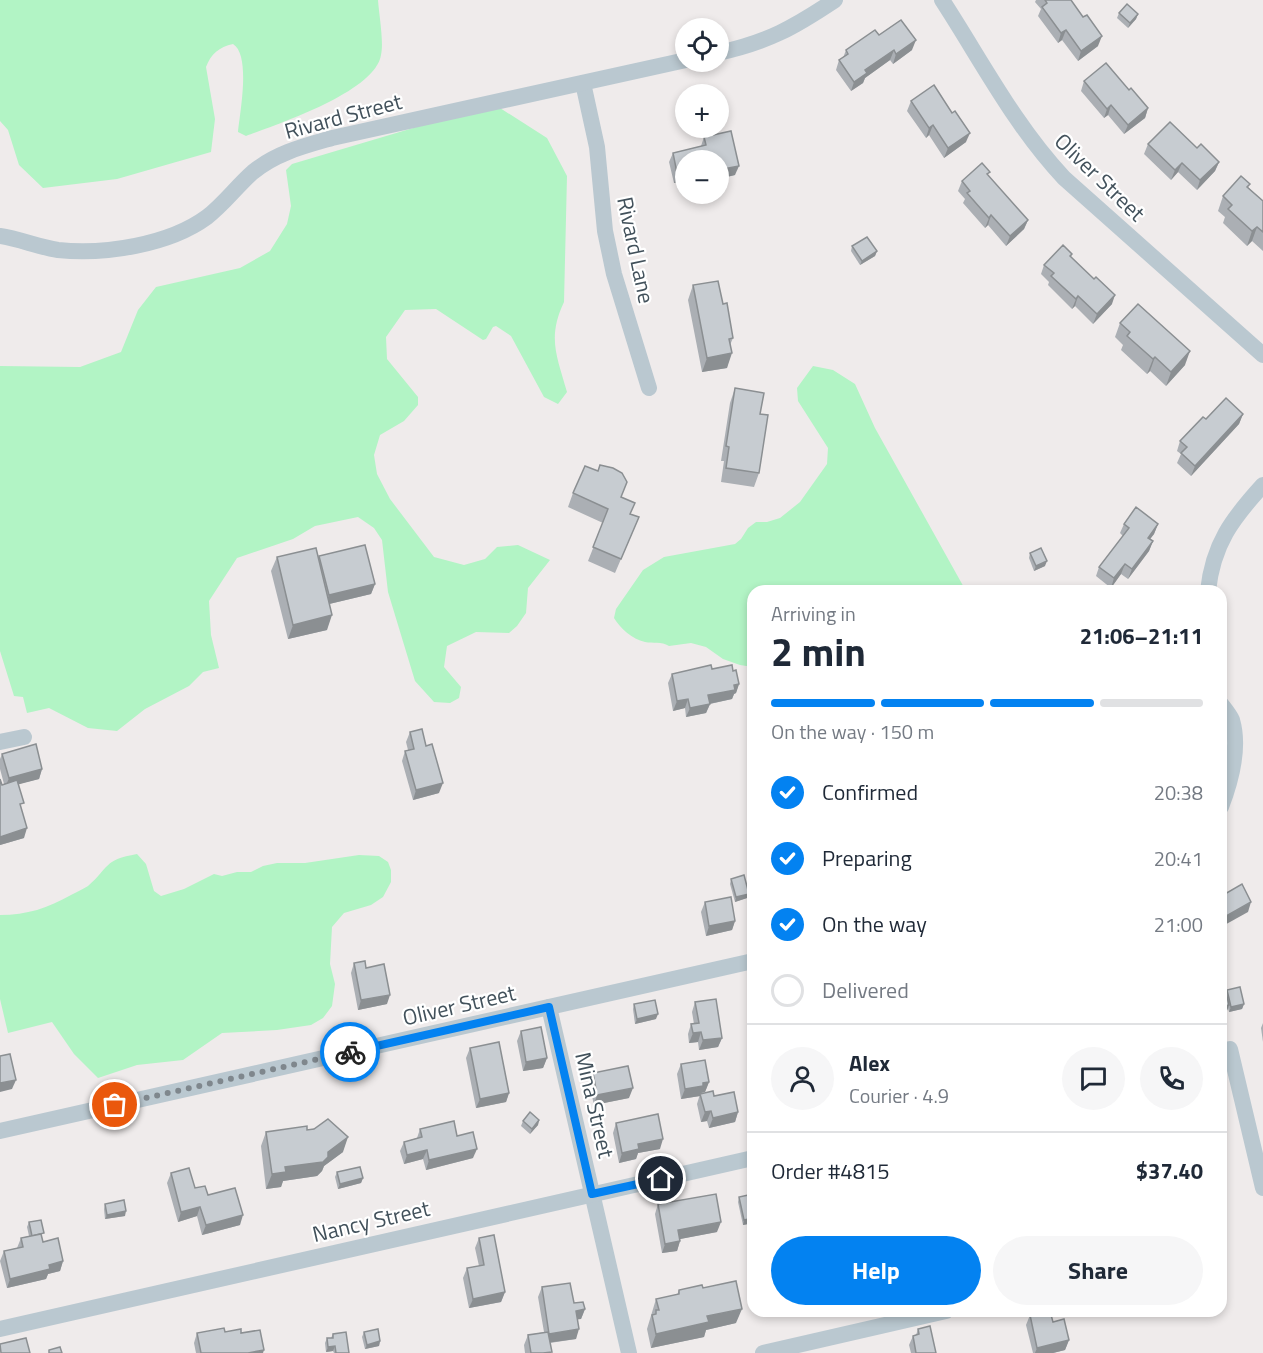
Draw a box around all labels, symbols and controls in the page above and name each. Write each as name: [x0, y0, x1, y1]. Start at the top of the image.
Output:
map controls: [675, 18, 729, 204]
button: locate: [675, 18, 729, 72]
street label: Rivard Street: [280, 84, 406, 148]
button: +: [675, 84, 729, 138]
street label: Oliver Street: [1047, 125, 1153, 229]
button: −: [675, 150, 729, 204]
street label: Rivard Lane: [608, 194, 664, 306]
text: Arriving in: [771, 598, 856, 629]
text: 21:06–21:11: [1080, 619, 1203, 653]
text: 2 min: [771, 622, 866, 681]
text: On the way · 150 m: [771, 716, 934, 747]
text: Confirmed: [822, 775, 918, 809]
icon: check: [771, 776, 804, 809]
text: 20:38: [1154, 777, 1203, 808]
text: Preparing: [822, 841, 912, 875]
icon: check: [771, 842, 804, 875]
text: 20:41: [1154, 843, 1203, 874]
text: On the way: [822, 907, 927, 941]
icon: check: [771, 908, 804, 941]
text: 21:00: [1154, 909, 1203, 940]
text: Delivered: [822, 973, 909, 1007]
street label: Oliver Street: [399, 975, 519, 1035]
courier: [320, 1022, 380, 1082]
icon: bike: [334, 1036, 367, 1069]
text: Alex: [849, 1046, 890, 1080]
button: person: [771, 1047, 834, 1110]
button: chat: [1062, 1047, 1125, 1110]
button: phone: [1140, 1047, 1203, 1110]
street label: Mina Street: [566, 1049, 624, 1162]
pin: [89, 1079, 140, 1130]
text: Courier · 4.9: [849, 1080, 949, 1111]
icon: bag: [98, 1088, 131, 1121]
pin: [635, 1153, 686, 1204]
text: Order #4815: [771, 1154, 890, 1188]
text: $37.40: [1136, 1154, 1203, 1188]
icon: home: [644, 1162, 677, 1195]
street label: Nancy Street: [309, 1191, 433, 1251]
button: Help: [771, 1236, 981, 1305]
button: Share: [993, 1236, 1203, 1305]

